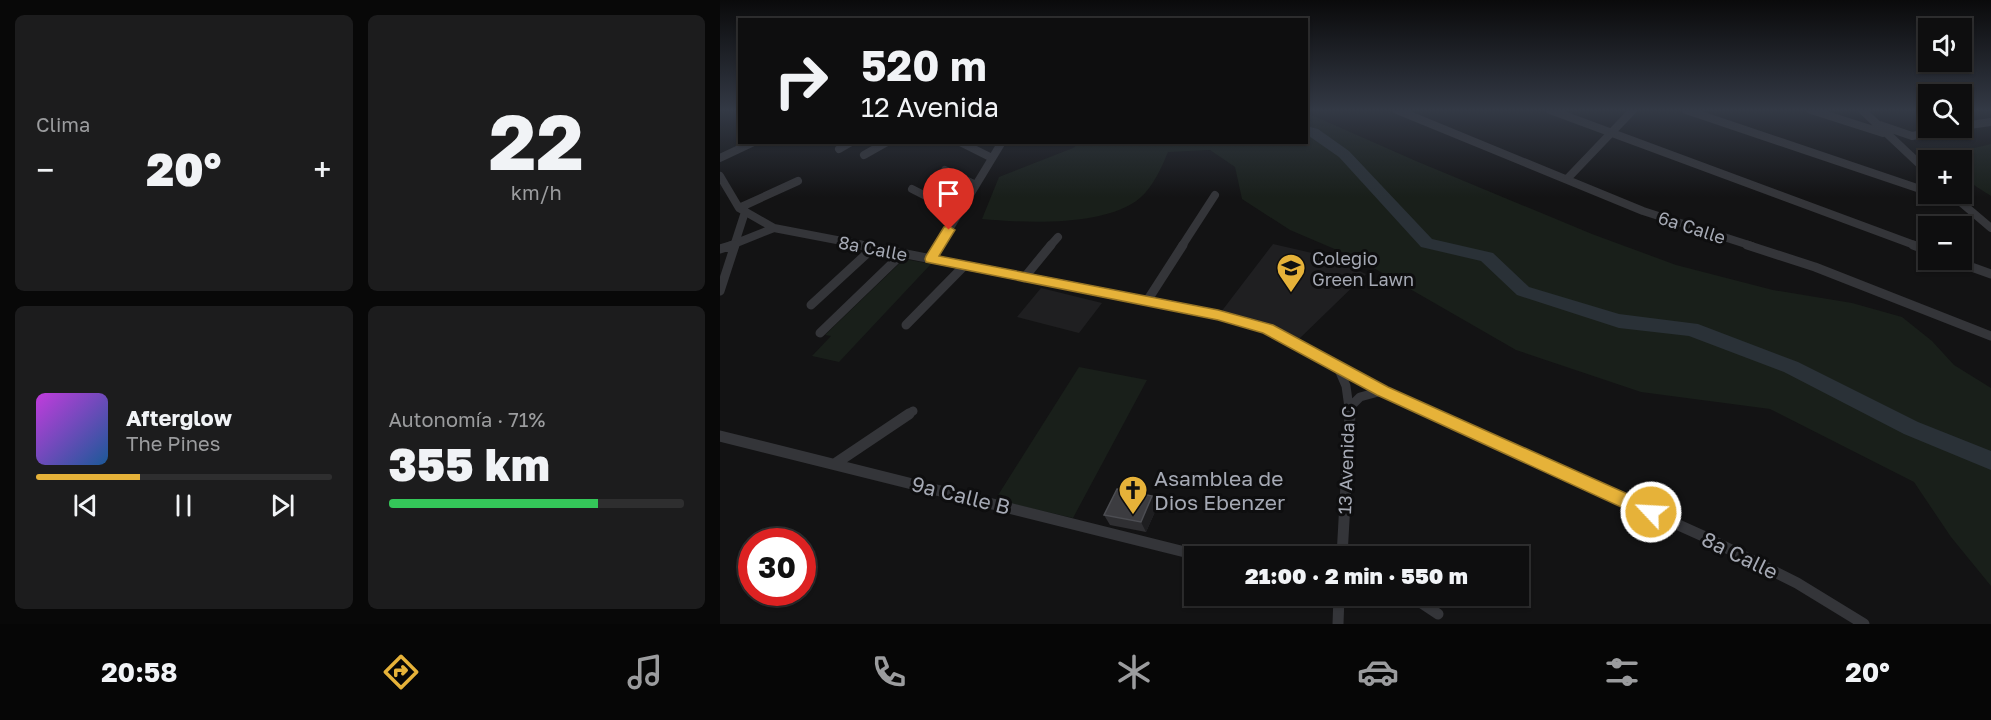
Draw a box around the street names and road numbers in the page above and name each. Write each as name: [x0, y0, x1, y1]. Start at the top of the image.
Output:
street label: 6a Calle: [1655, 206, 1729, 248]
street label: 8a Calle: [837, 231, 909, 265]
street label: 13 Avenida C: [1333, 405, 1359, 515]
street label: 9a Calle B: [909, 470, 1013, 520]
street label: 8a Calle: [1698, 525, 1782, 585]

